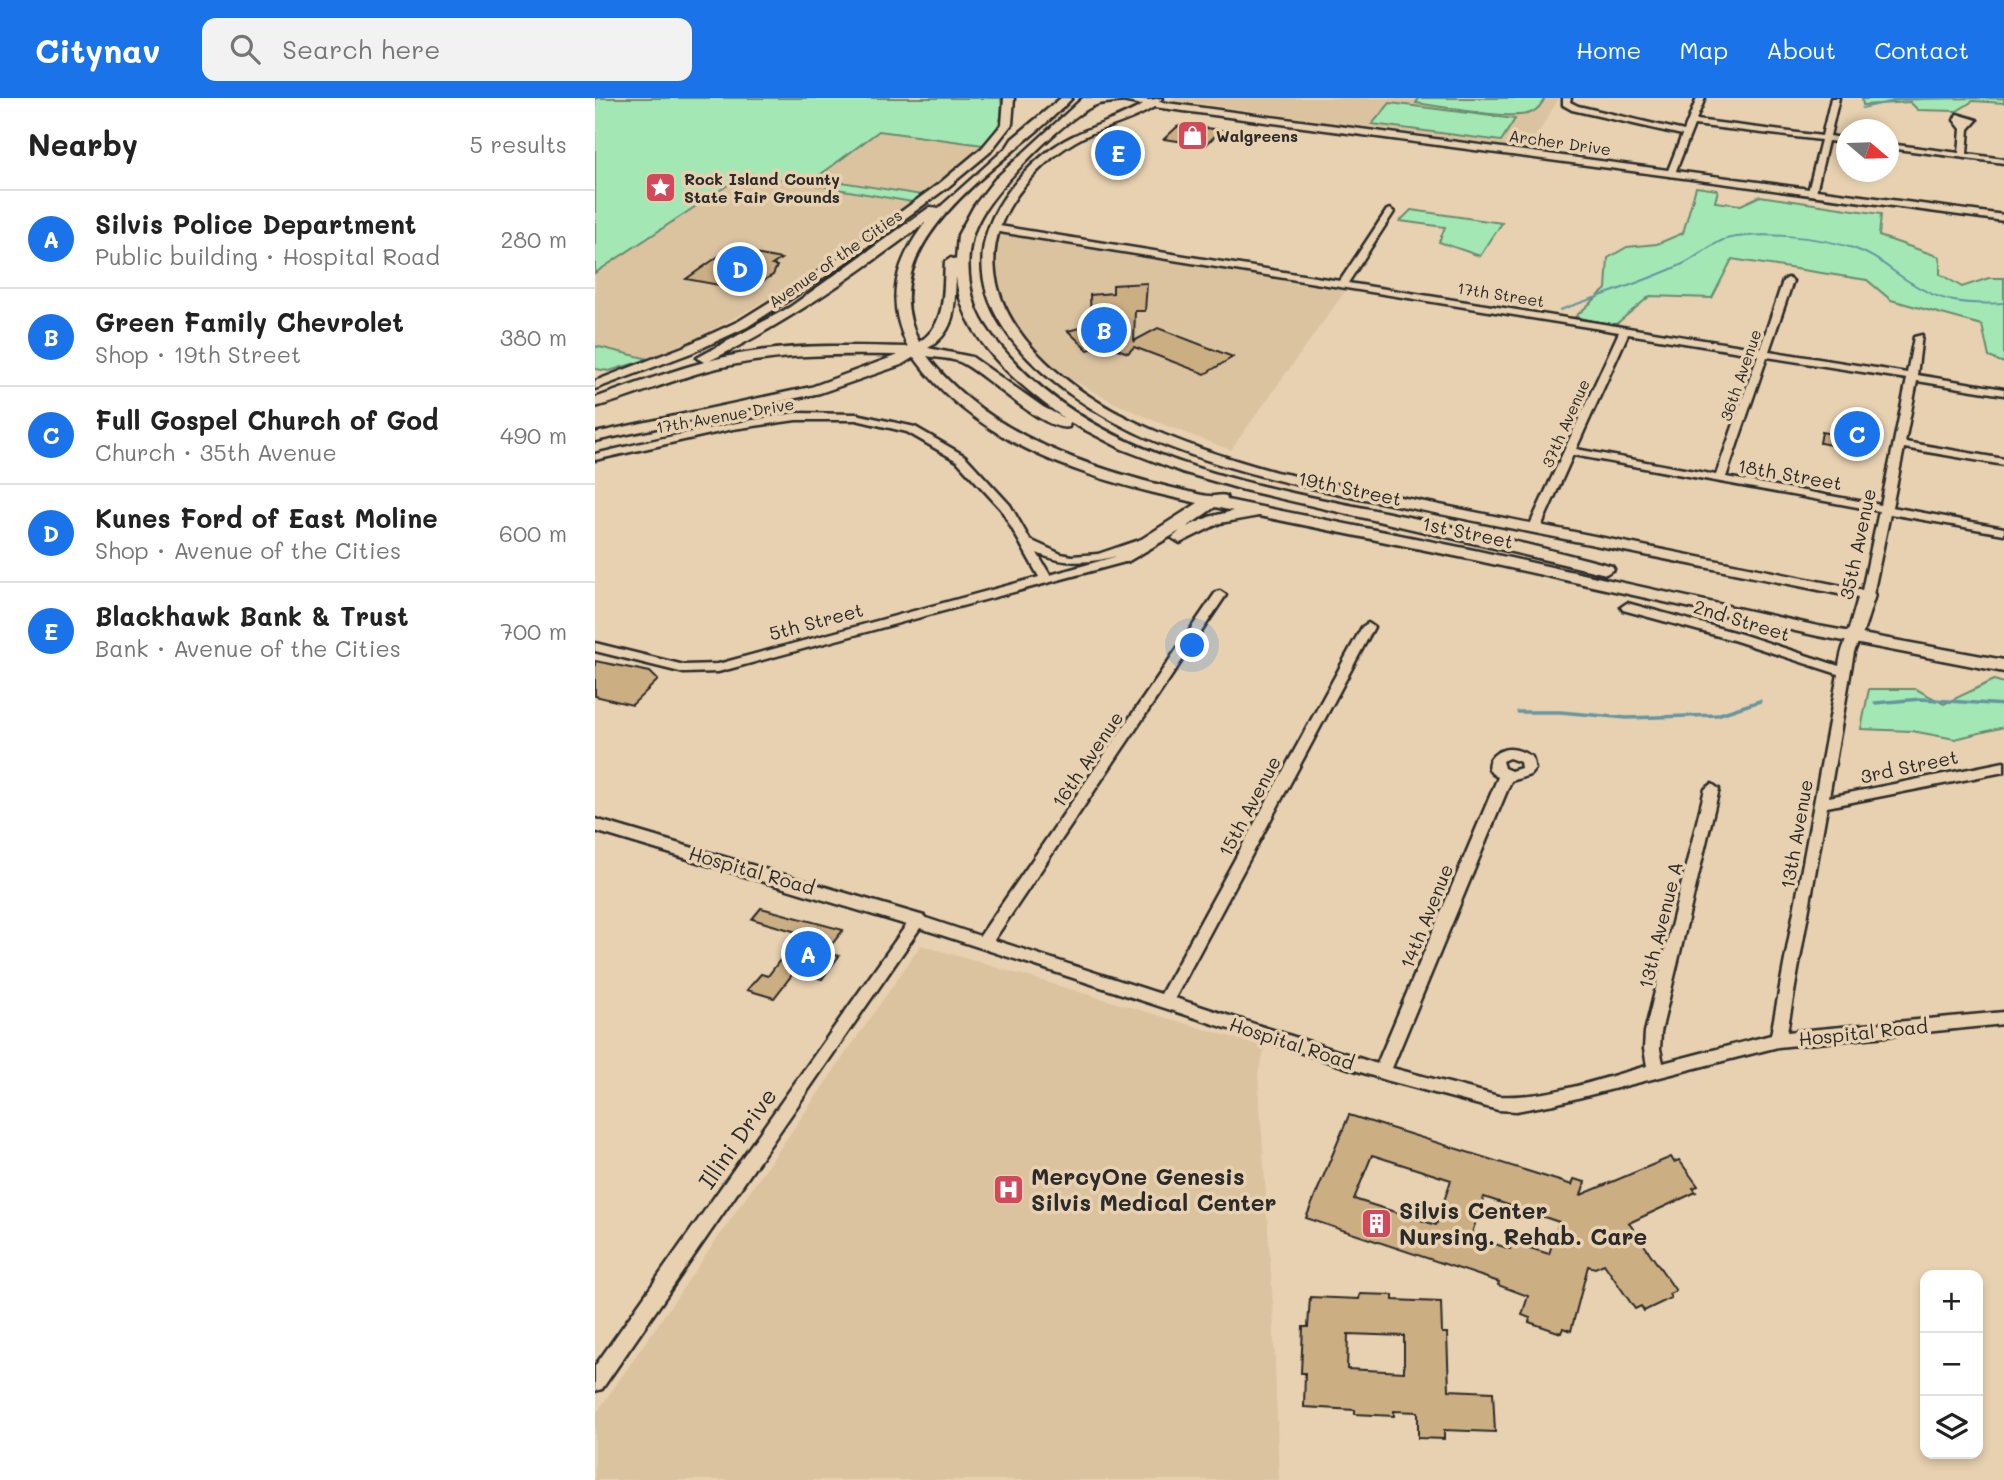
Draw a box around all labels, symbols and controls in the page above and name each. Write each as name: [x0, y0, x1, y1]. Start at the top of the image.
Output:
search box: [202, 18, 692, 81]
text: Citynav: [35, 28, 160, 71]
icon: search: [226, 30, 264, 68]
text: Search here: [282, 32, 440, 66]
text: Home: [1576, 34, 1641, 65]
text: Map: [1679, 34, 1728, 65]
text: About: [1766, 34, 1836, 65]
text: Contact: [1874, 34, 1969, 65]
shop icon: Walgreens: [1176, 118, 1210, 152]
north arrow: [1836, 119, 1899, 182]
text: Nearby: [28, 124, 138, 164]
street label: Archer Drive: [1508, 124, 1612, 160]
place label: Walgreens: [1216, 125, 1298, 146]
pin: E: [1095, 127, 1141, 179]
text: 5 results: [470, 129, 567, 159]
place label: Rock Island County State Fair Grounds: [684, 168, 840, 207]
place icon: Rock Island County State Fair Grounds: [644, 170, 678, 204]
street label: Avenue of the Cities: [764, 204, 906, 312]
text: Silvis Police Department: [95, 207, 416, 241]
text: A: [43, 224, 59, 254]
text: 280 m: [500, 224, 567, 254]
text: Public building · Hospital Road: [95, 241, 440, 271]
pin: D: [717, 243, 763, 295]
street label: 17th Street: [1456, 277, 1546, 311]
pin: B: [1081, 304, 1127, 356]
text: Green Family Chevrolet: [95, 305, 404, 339]
text: B: [43, 322, 59, 352]
text: 380 m: [500, 322, 567, 352]
street label: 36th Avenue: [1715, 326, 1765, 424]
text: Shop · 19th Street: [95, 339, 301, 369]
street label: 37th Avenue: [1536, 375, 1594, 471]
street label: 17th Avenue Drive: [654, 393, 796, 437]
text: Full Gospel Church of God: [95, 403, 439, 437]
pin: C: [1834, 408, 1880, 460]
text: C: [42, 420, 60, 450]
text: 490 m: [500, 420, 567, 450]
text: Church · 35th Avenue: [95, 437, 337, 467]
street label: 18th Street: [1736, 453, 1844, 495]
street label: 19th Street: [1296, 465, 1404, 511]
street label: 35th Avenue: [1833, 486, 1881, 602]
text: Kunes Ford of East Moline: [95, 501, 438, 535]
street label: 1st Street: [1420, 510, 1516, 554]
text: D: [43, 518, 59, 548]
text: 600 m: [499, 518, 567, 548]
text: Shop · Avenue of the Cities: [95, 535, 401, 565]
street label: 2nd Street: [1691, 593, 1793, 647]
street label: 5th Street: [766, 596, 866, 646]
text: Blackhawk Bank & Trust: [95, 599, 409, 633]
text: E: [44, 616, 58, 646]
text: 700 m: [500, 616, 567, 646]
your location: [1175, 628, 1209, 662]
text: Bank · Avenue of the Cities: [95, 633, 401, 663]
street label: 16th Avenue: [1046, 706, 1128, 812]
street label: 3rd Street: [1858, 743, 1960, 789]
street label: 15th Avenue: [1212, 751, 1286, 861]
street label: 13th Avenue: [1774, 777, 1818, 891]
street label: Hospital Road: [686, 840, 818, 900]
street label: 13th Avenue A: [1632, 859, 1688, 991]
street label: 14th Avenue: [1394, 860, 1458, 972]
pin: A: [785, 928, 831, 980]
street label: Hospital Road: [1226, 1011, 1358, 1075]
street label: Hospital Road: [1797, 1013, 1929, 1051]
street label: Illini Drive: [691, 1082, 783, 1194]
place label: MercyOne Genesis Silvis Medical Center: [1031, 1161, 1276, 1217]
hospital icon: MercyOne Genesis Silvis Medical Center: [991, 1172, 1025, 1206]
place label: Silvis Center Nursing. Rehab. Care: [1399, 1195, 1647, 1251]
building icon: Silvis Center Nursing. Rehab. Care: [1359, 1206, 1393, 1240]
map controls: [1920, 1270, 1983, 1459]
button: +: [1920, 1270, 1983, 1333]
button: −: [1920, 1333, 1983, 1396]
button: layers: [1920, 1396, 1983, 1459]

